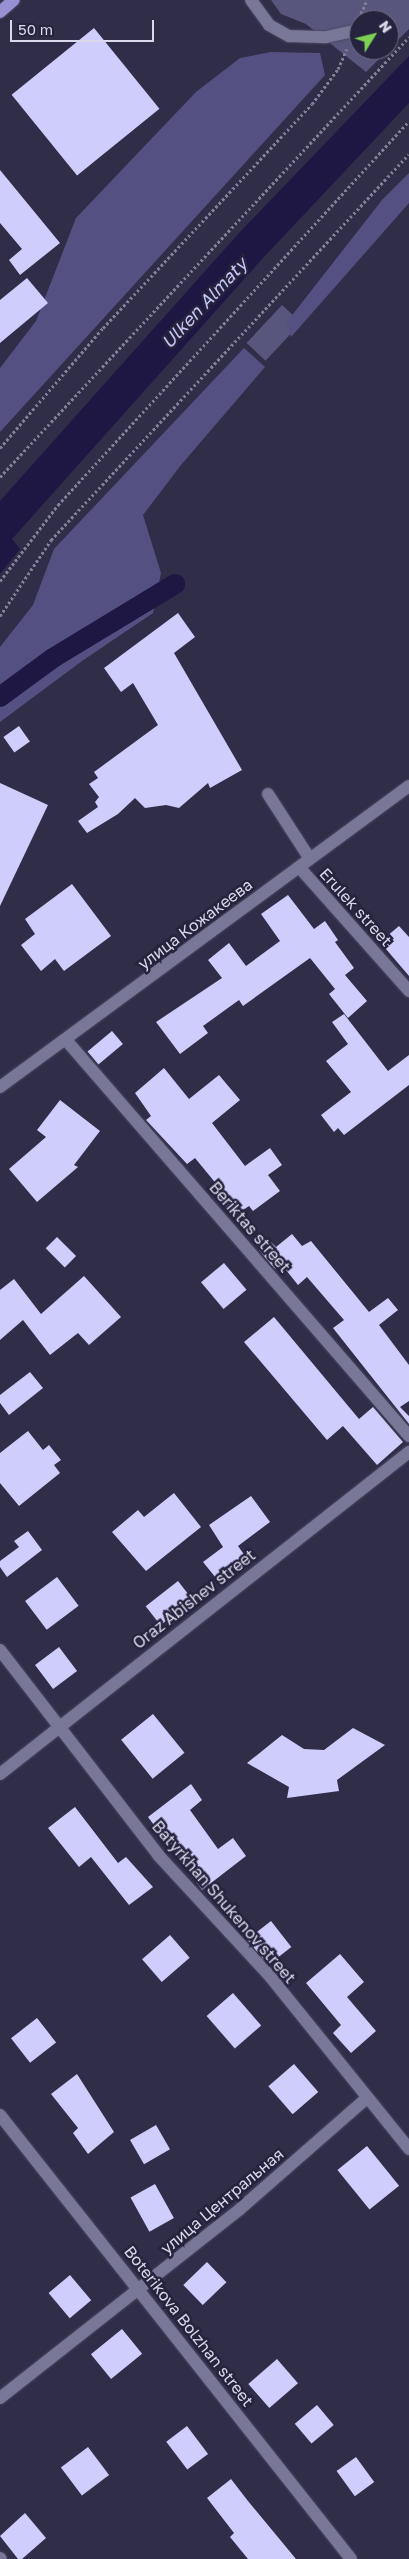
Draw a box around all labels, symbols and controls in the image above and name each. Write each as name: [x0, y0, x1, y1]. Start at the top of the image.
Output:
scale bar: [12, 10, 156, 42]
north arrow: [349, 10, 399, 60]
text: N: [376, 17, 396, 36]
text: 50 m: [18, 20, 53, 38]
water label: Ulken Almaty: [157, 253, 251, 353]
street label: Erulek street: [316, 864, 396, 950]
street label: улица Кожакеева: [134, 875, 256, 973]
street label: Beriktas street: [205, 1178, 295, 1276]
street label: Oraz Abishev street: [129, 1545, 259, 1653]
street label: Batyrkhan Shukenov street: [148, 1817, 300, 1987]
street label: улица Центральная: [157, 2144, 287, 2258]
street label: Boterikova Bolzhan street: [120, 2242, 258, 2410]

